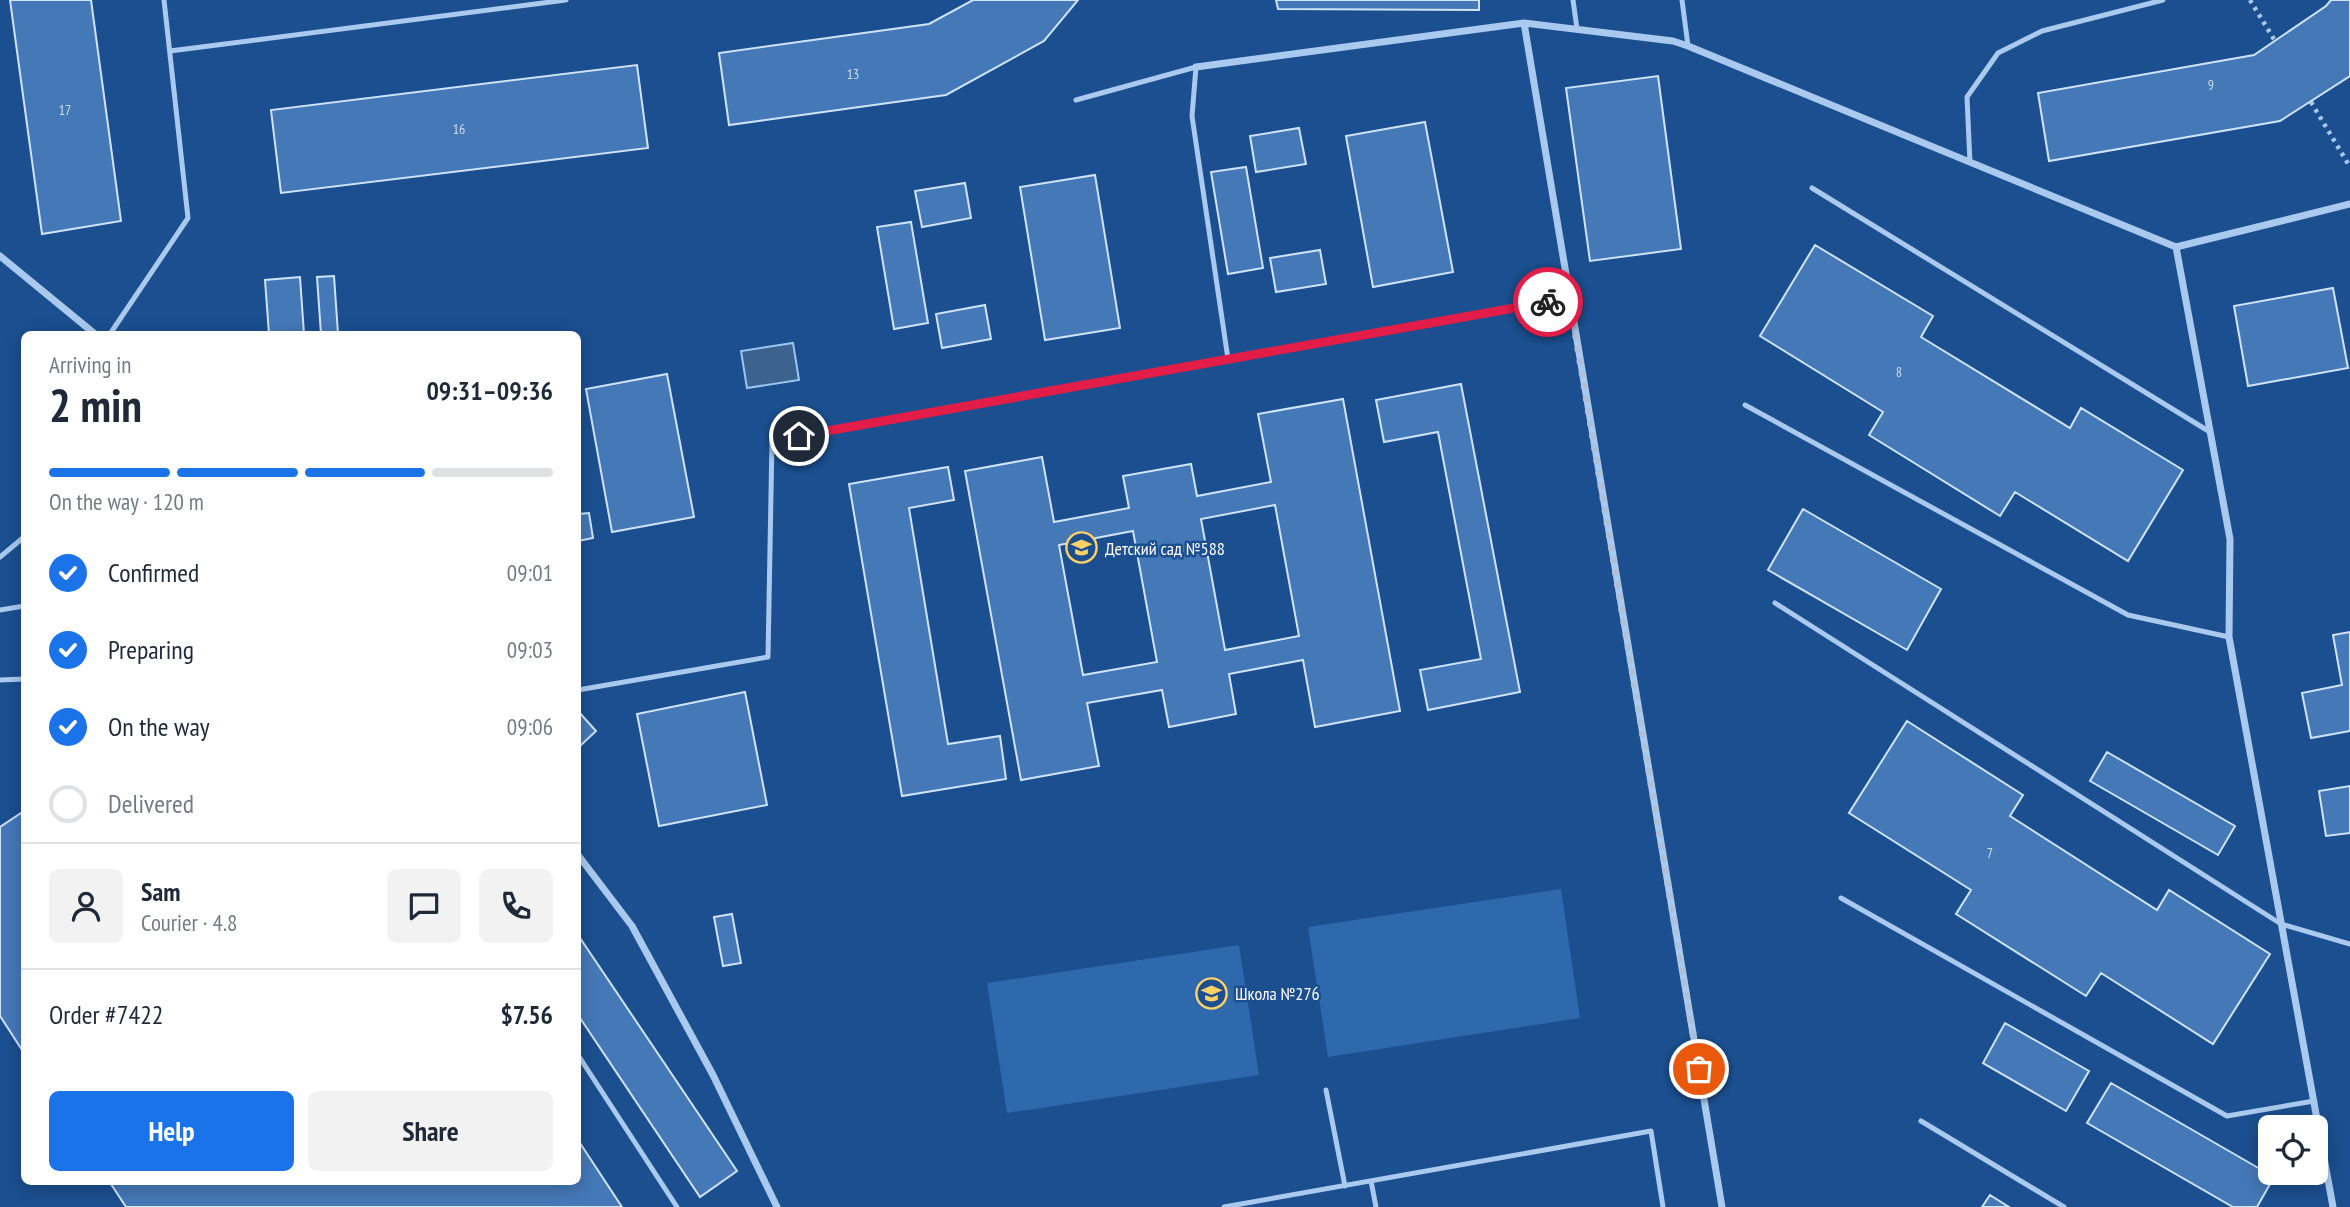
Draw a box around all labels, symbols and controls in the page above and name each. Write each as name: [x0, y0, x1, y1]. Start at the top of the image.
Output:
house number: 13: [847, 65, 859, 83]
house number: 9: [2208, 76, 2214, 94]
house number: 17: [59, 101, 71, 119]
house number: 16: [453, 120, 465, 138]
courier: [1513, 267, 1583, 337]
icon: bike: [1529, 283, 1567, 321]
text: Arriving in: [49, 350, 131, 379]
house number: 8: [1896, 363, 1902, 381]
text: 09:31–09:36: [426, 374, 553, 407]
text: 2 min: [49, 375, 142, 435]
pin: [769, 406, 829, 466]
icon: home: [780, 417, 818, 455]
text: On the way · 120 m: [49, 487, 204, 516]
school or university icon: Детский сад №588: [1065, 531, 1099, 565]
place label: Детский сад №588: [1105, 537, 1225, 560]
icon: check: [49, 554, 87, 592]
text: Confirmed: [108, 556, 199, 589]
text: 09:01: [507, 558, 553, 587]
icon: check: [49, 631, 87, 669]
text: Preparing: [108, 633, 194, 666]
text: 09:03: [507, 635, 553, 664]
icon: check: [49, 708, 87, 746]
text: On the way: [108, 710, 210, 743]
text: 09:06: [507, 712, 553, 741]
text: Delivered: [108, 787, 194, 820]
house number: 7: [1987, 844, 1993, 862]
button: person: [49, 869, 123, 943]
button: chat: [387, 869, 461, 943]
button: phone: [479, 869, 553, 943]
text: Sam: [141, 875, 180, 908]
text: Courier · 4.8: [141, 908, 237, 937]
school or university icon: Школа №276: [1195, 976, 1229, 1010]
place label: Школа №276: [1235, 982, 1320, 1005]
text: Order #7422: [49, 998, 164, 1031]
text: $7.56: [500, 998, 553, 1031]
pin: [1669, 1039, 1729, 1099]
icon: bag: [1680, 1050, 1718, 1088]
button: Help: [49, 1091, 294, 1171]
button: Share: [308, 1091, 553, 1171]
map controls: [2258, 1115, 2328, 1185]
button: locate: [2258, 1115, 2328, 1185]

